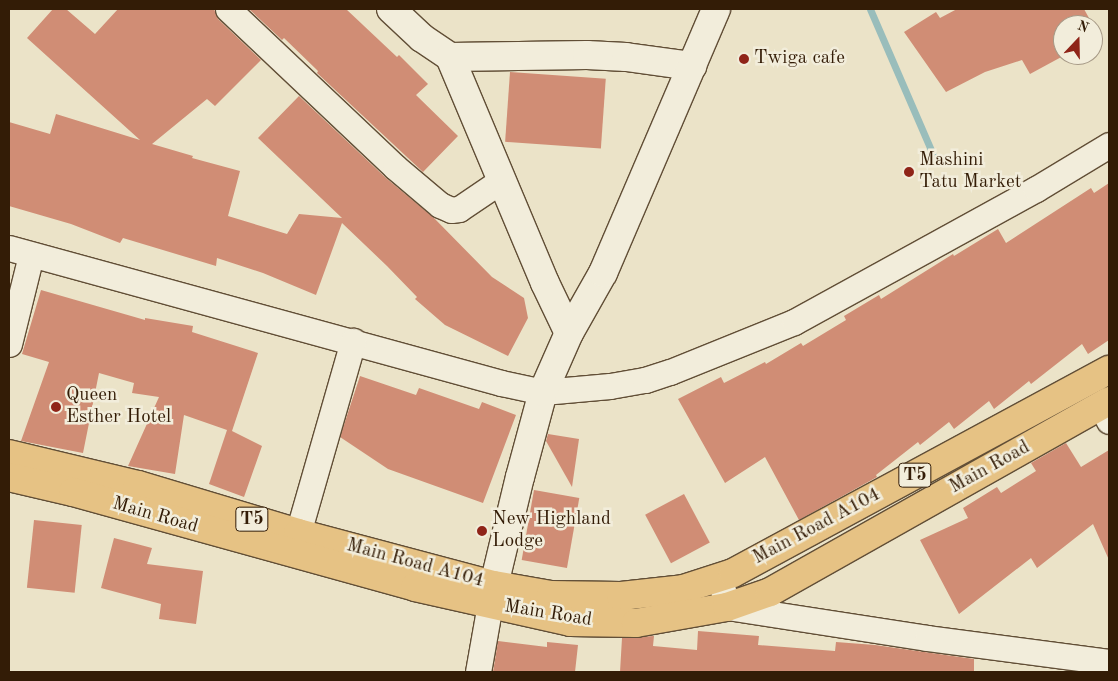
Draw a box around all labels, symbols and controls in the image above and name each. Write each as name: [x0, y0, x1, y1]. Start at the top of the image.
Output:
north arrow: [1053, 15, 1103, 65]
text: N: [1076, 18, 1091, 35]
place label: Twiga cafe: [754, 48, 845, 70]
marker: Twiga cafe: [738, 53, 750, 65]
place label: Mashini Tatu Market: [919, 150, 1021, 194]
marker: Mashini Tatu Market: [903, 166, 915, 178]
place label: Queen Esther Hotel: [66, 385, 171, 429]
marker: Queen Esther Hotel: [50, 401, 62, 413]
street label: Main Road: [946, 437, 1034, 499]
road number: T5: [898, 460, 932, 490]
street label: Main Road A104: [749, 484, 885, 570]
street label: Main Road: [109, 493, 201, 539]
road number: T5: [234, 504, 270, 534]
place label: New Highland Lodge: [492, 509, 611, 553]
marker: New Highland Lodge: [476, 525, 488, 537]
street label: Main Road A104: [344, 535, 486, 593]
street label: Main Road: [503, 596, 593, 632]

